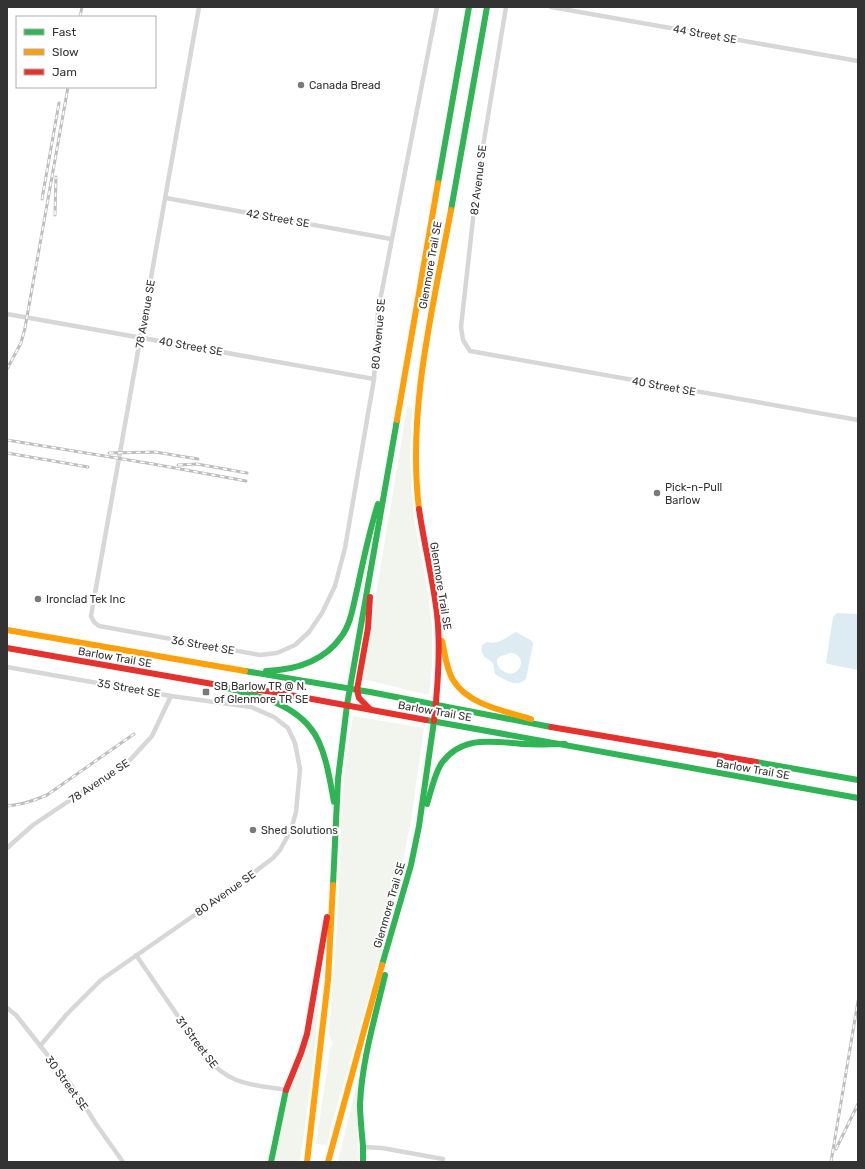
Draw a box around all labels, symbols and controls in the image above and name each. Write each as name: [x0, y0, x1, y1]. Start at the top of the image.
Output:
legend: [16, 16, 156, 88]
street label: 44 Street SE: [672, 23, 738, 47]
text: Fast: [52, 25, 76, 39]
text: Slow: [52, 45, 79, 59]
text: Jam: [52, 65, 77, 79]
place label: Canada Bread: [309, 79, 381, 92]
marker: Canada Bread: [296, 80, 306, 90]
street label: 82 Avenue SE: [468, 144, 489, 216]
street label: 42 Street SE: [245, 207, 311, 231]
street label: Glenmore Trail SE: [416, 220, 445, 310]
street label: 78 Avenue SE: [133, 278, 158, 350]
street label: 80 Avenue SE: [369, 298, 388, 370]
street label: 40 Street SE: [158, 334, 224, 359]
street label: 40 Street SE: [631, 374, 697, 399]
place label: Pick-n-Pull Barlow: [665, 481, 722, 507]
marker: Pick-n-Pull Barlow: [652, 488, 662, 498]
street label: Glenmore Trail SE: [427, 541, 454, 631]
place label: Ironclad Tek Inc: [46, 593, 125, 606]
marker: Ironclad Tek Inc: [33, 594, 43, 604]
street label: 36 Street SE: [170, 634, 236, 658]
street label: Barlow Trail SE: [77, 645, 153, 670]
street label: 35 Street SE: [96, 677, 162, 700]
place label: SB Barlow TR @ N. of Glenmore TR SE: [214, 680, 309, 706]
marker: SB Barlow TR @ N. of Glenmore TR SE: [201, 687, 211, 697]
street label: Barlow Trail SE: [397, 699, 473, 724]
street label: 78 Avenue SE: [67, 756, 132, 806]
street label: Barlow Trail SE: [715, 757, 791, 782]
place label: Shed Solutions: [261, 824, 338, 837]
marker: Shed Solutions: [248, 825, 258, 835]
street label: Glenmore Trail SE: [371, 860, 408, 950]
street label: 80 Avenue SE: [192, 868, 258, 919]
street label: 31 Street SE: [173, 1014, 221, 1071]
street label: 30 Street SE: [42, 1053, 91, 1113]

